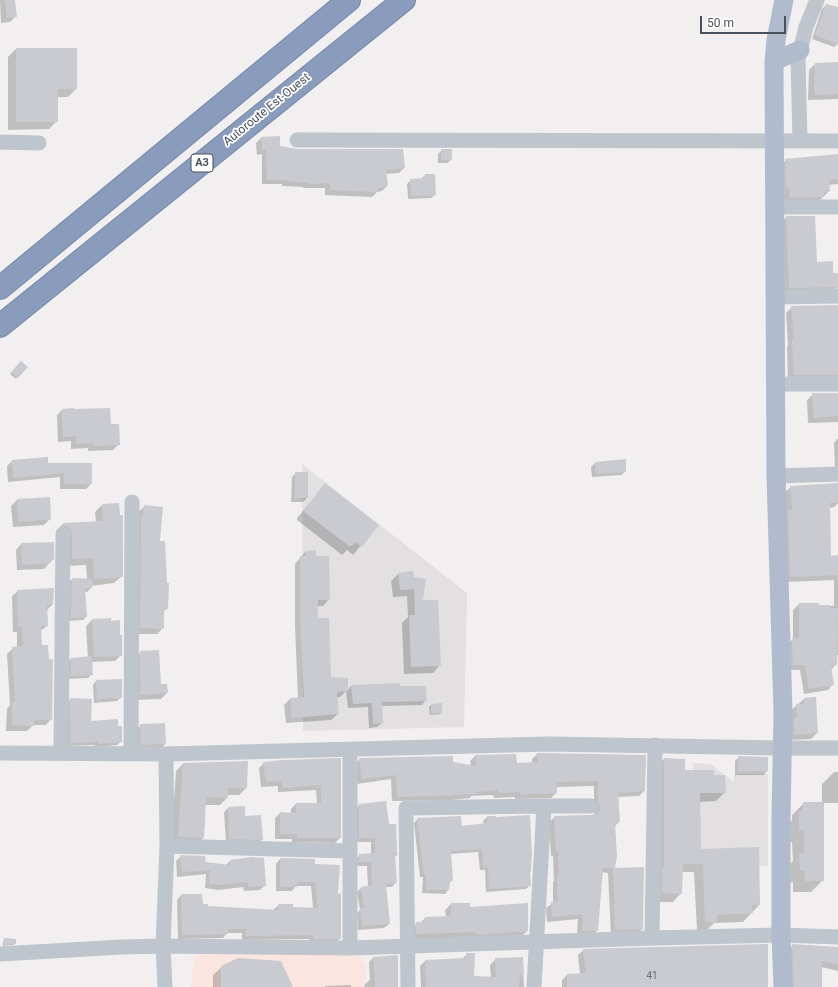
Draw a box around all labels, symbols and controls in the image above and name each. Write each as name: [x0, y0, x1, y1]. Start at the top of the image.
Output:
scale bar: [702, 8, 788, 34]
text: 50 m: [707, 16, 734, 30]
street label: Autoroute Est-Ouest: [221, 71, 313, 149]
road number: A3: [191, 154, 213, 172]
house number: 41: [646, 970, 658, 982]

